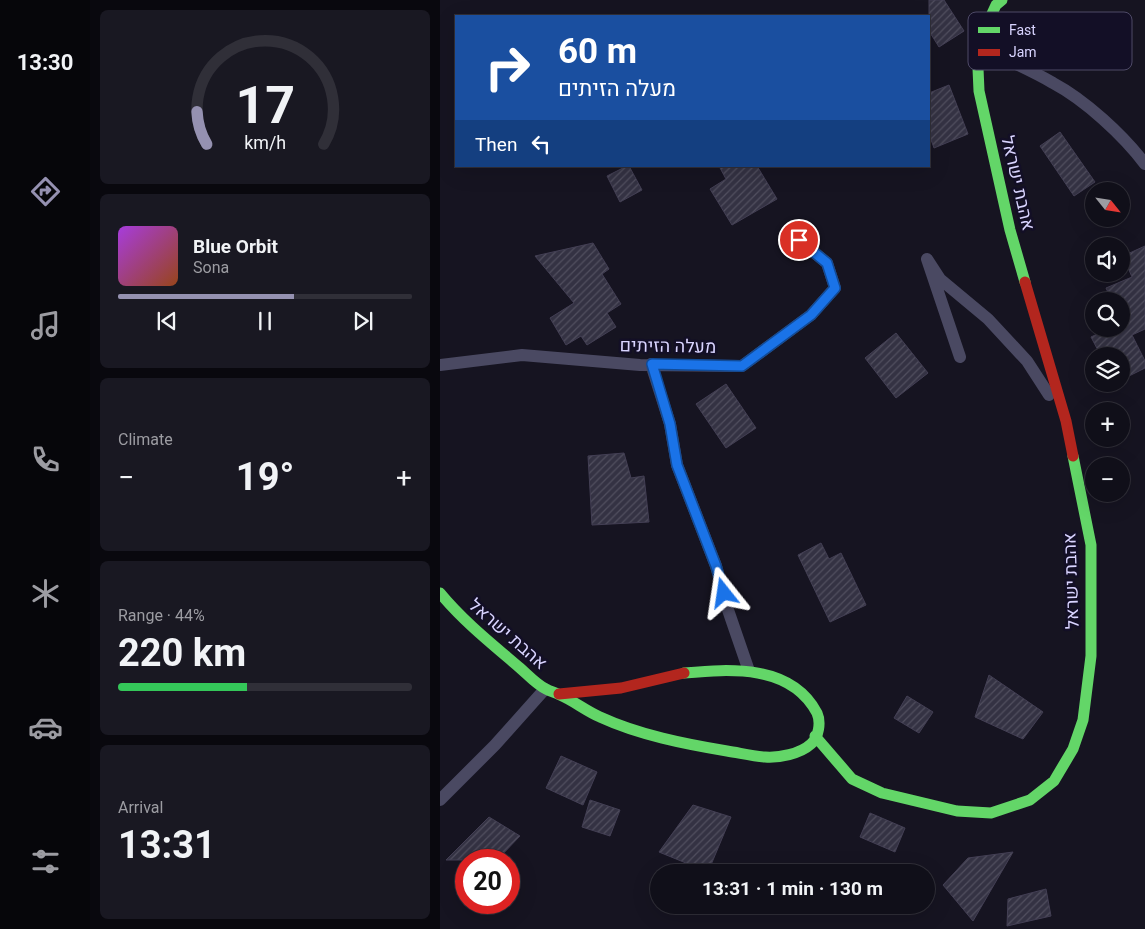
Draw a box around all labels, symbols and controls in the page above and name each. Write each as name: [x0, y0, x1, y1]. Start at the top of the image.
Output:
legend: [968, 12, 1132, 70]
text: Fast: [1009, 22, 1036, 38]
text: 60 m: [558, 31, 637, 72]
icon: right: [475, 35, 540, 100]
text: Jam: [1009, 44, 1037, 60]
text: 13:30: [17, 50, 73, 75]
text: 17: [235, 75, 295, 136]
text: מעלה הזיתים: [558, 76, 676, 101]
icon: left: [527, 130, 555, 158]
text: km/h: [244, 132, 286, 153]
text: Then: [475, 133, 517, 156]
street label: אהבת ישראל: [997, 133, 1040, 232]
icon: directions: [28, 174, 63, 209]
north arrow: [1085, 182, 1130, 228]
map controls: [1085, 182, 1130, 502]
pin: [778, 219, 820, 261]
icon: arrive: [785, 226, 813, 254]
text: Blue Orbit: [193, 235, 278, 258]
button: sound: [1085, 237, 1130, 282]
text: Sona: [193, 258, 229, 277]
button: search: [1085, 292, 1130, 337]
icon: previous: [153, 307, 181, 335]
icon: pause: [251, 307, 279, 335]
icon: next: [349, 307, 377, 335]
icon: music: [28, 308, 63, 343]
street label: מעלה הזיתים: [620, 334, 716, 357]
button: layers: [1085, 347, 1130, 392]
button: +: [1085, 402, 1130, 447]
text: Climate: [118, 430, 173, 449]
icon: phone: [28, 442, 63, 477]
text: 19°: [236, 455, 294, 499]
button: −: [1085, 457, 1130, 502]
text: −: [118, 461, 134, 494]
text: +: [396, 461, 412, 494]
street label: אהבת ישראל: [1058, 532, 1083, 630]
position arrow: [697, 566, 749, 618]
icon: climate: [28, 576, 63, 611]
street label: אהבת ישראל: [465, 594, 552, 673]
text: Range · 44%: [118, 606, 205, 625]
text: 220 km: [118, 631, 246, 675]
icon: car: [28, 710, 63, 745]
text: Arrival: [118, 798, 163, 817]
text: 13:31: [118, 823, 216, 867]
icon: filters: [28, 844, 63, 879]
speed limit sign: 20: [455, 849, 520, 914]
text: 13:31 · 1 min · 130 m: [702, 877, 883, 900]

